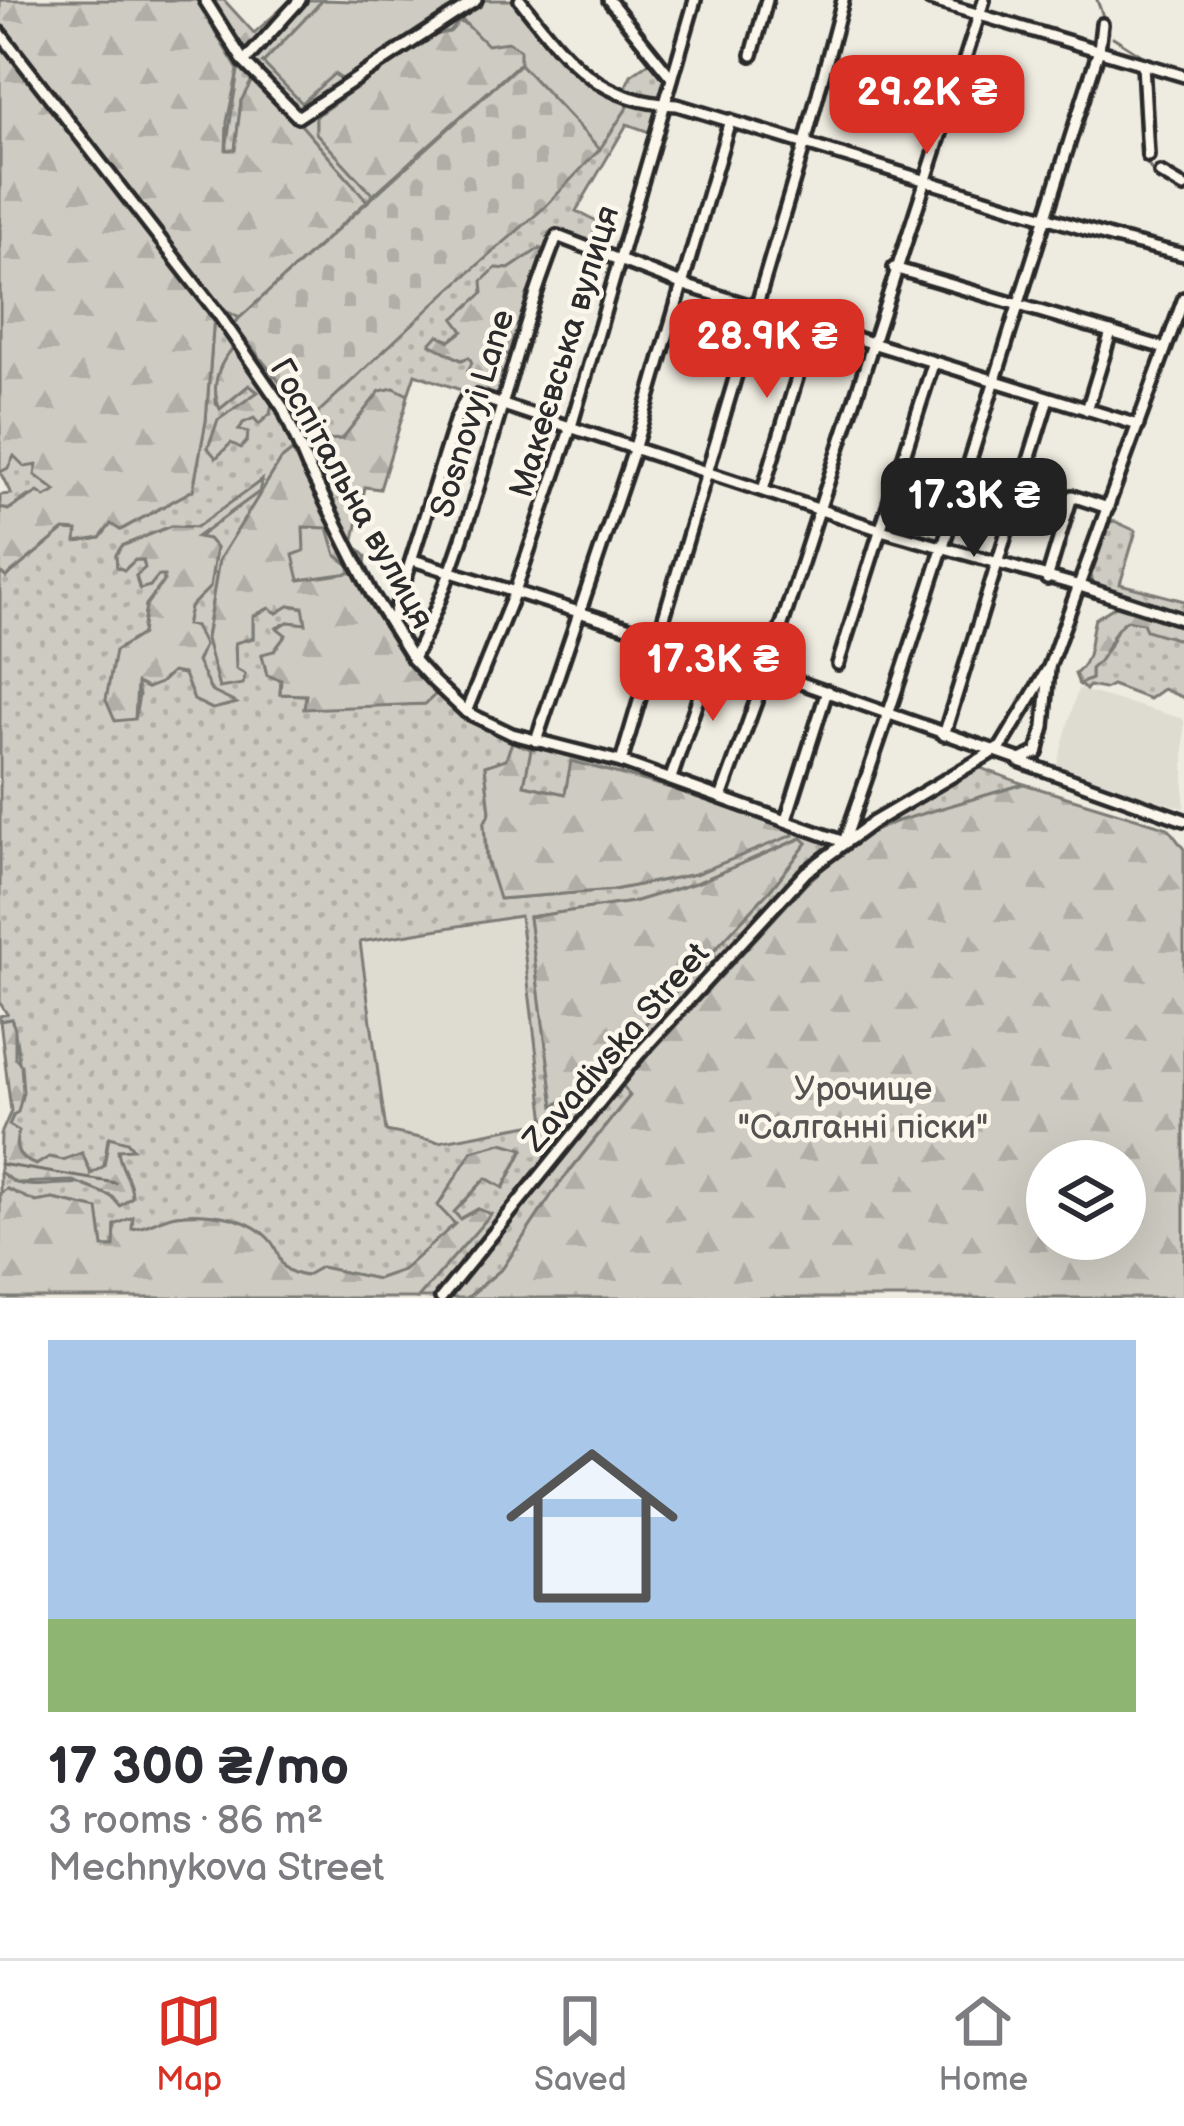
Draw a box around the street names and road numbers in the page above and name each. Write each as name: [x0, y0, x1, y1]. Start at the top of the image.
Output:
street label: Макеєвська вулиця: [502, 201, 628, 502]
street label: Sosnovyi Lane: [422, 305, 524, 522]
street label: Госпітальна вулиця: [260, 352, 442, 636]
street label: Zavadivska Street: [514, 935, 718, 1161]

